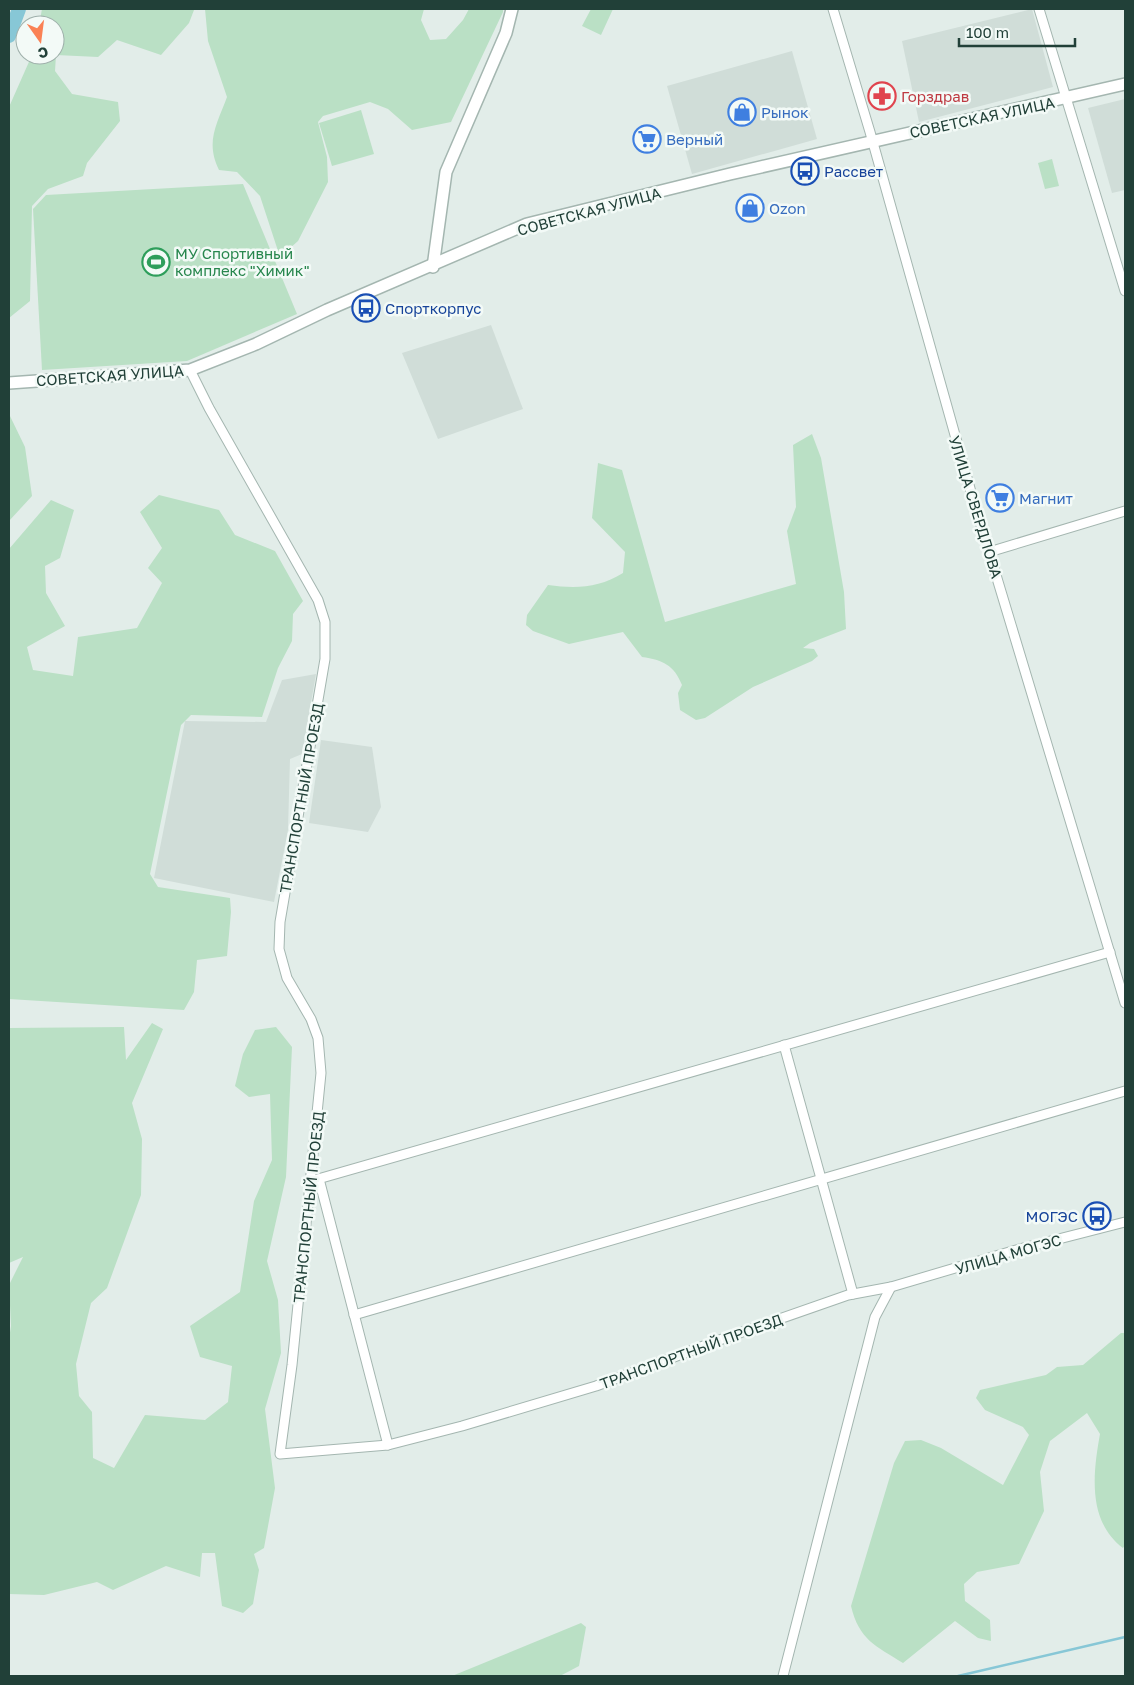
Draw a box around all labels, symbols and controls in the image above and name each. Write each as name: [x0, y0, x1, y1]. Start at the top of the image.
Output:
north arrow: [15, 15, 65, 65]
scale bar: [959, 15, 1075, 47]
text: 100 m: [966, 23, 1009, 41]
text: С: [36, 44, 50, 63]
pharmacy icon: Горздрав: [867, 81, 897, 111]
place label: Горздрав: [901, 87, 969, 105]
street label: СОВЕТСКАЯ УЛИЦА: [908, 93, 1056, 141]
shop icon: Рынок: [727, 97, 757, 127]
place label: Рынок: [761, 103, 809, 121]
supermarket icon: Верный: [632, 124, 662, 154]
place label: Верный: [666, 130, 723, 148]
bus stop icon: Рассвет: [790, 156, 820, 186]
place label: Рассвет: [824, 162, 884, 180]
street label: СОВЕТСКАЯ УЛИЦА: [515, 183, 663, 239]
shop icon: Ozon: [735, 193, 765, 223]
place label: Ozon: [769, 199, 806, 217]
place label: МУ Спортивный комплекс "Химик": [175, 244, 309, 279]
sports icon: МУ Спортивный комплекс "Химик": [141, 247, 171, 277]
bus stop icon: Спорткорпус: [351, 293, 381, 323]
place label: Спорткорпус: [385, 299, 481, 317]
street label: СОВЕТСКАЯ УЛИЦА: [36, 361, 184, 389]
street label: УЛИЦА СВЕРДЛОВА: [946, 433, 1006, 581]
supermarket icon: Магнит: [985, 483, 1015, 513]
place label: Магнит: [1019, 489, 1074, 507]
street label: ТРАНСПОРТНЫЙ ПРОЕЗД: [275, 702, 327, 894]
street label: ТРАНСПОРТНЫЙ ПРОЕЗД: [289, 1110, 327, 1304]
bus stop icon: МОГЭС: [1082, 1201, 1112, 1231]
place label: МОГЭС: [1025, 1207, 1078, 1225]
street label: УЛИЦА МОГЭС: [953, 1230, 1063, 1278]
street label: ТРАНСПОРТНЫЙ ПРОЕЗД: [597, 1310, 785, 1392]

